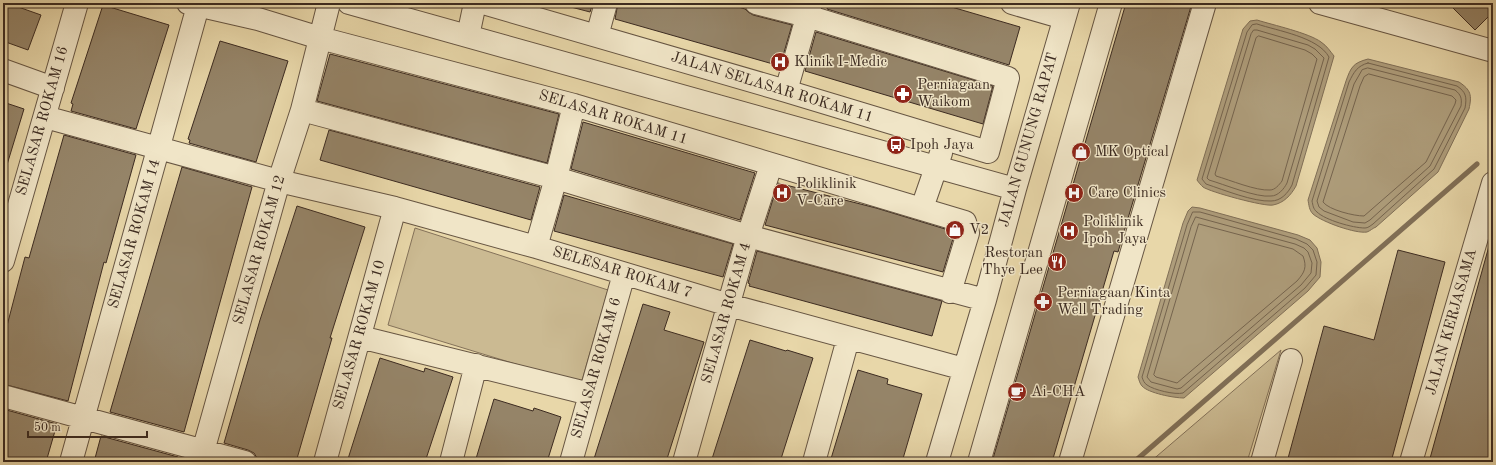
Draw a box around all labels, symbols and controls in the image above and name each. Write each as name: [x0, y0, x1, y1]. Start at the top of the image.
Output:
street label: SELASAR ROKAM 16: [14, 45, 72, 197]
street label: JALAN SELASAR ROKAM 11: [669, 50, 875, 126]
hospital icon: Klinik I-Medic: [769, 51, 791, 73]
street label: JALAN GUNUNG RAPAT: [997, 51, 1061, 229]
place label: Klinik I-Medic: [794, 55, 887, 70]
place label: Perniagaan Waikom: [917, 78, 990, 110]
pharmacy icon: Perniagaan Waikom: [892, 83, 914, 105]
street label: SELASAR ROKAM 11: [537, 88, 689, 148]
bus stop icon: Ipoh Jaya: [885, 134, 907, 156]
place label: Ipoh Jaya: [910, 138, 974, 153]
shop icon: MK Optical: [1070, 141, 1092, 163]
place label: MK Optical: [1095, 145, 1169, 160]
street label: SELASAR ROKAM 14: [106, 158, 164, 310]
street label: SELASAR ROKAM 12: [231, 174, 289, 326]
place label: Poliklinik V-Care: [796, 177, 857, 209]
hospital icon: Poliklinik V-Care: [771, 182, 793, 204]
hospital icon: Care Clinics: [1063, 182, 1085, 204]
place label: Care Clinics: [1088, 186, 1166, 201]
place label: Poliklinik Ipoh Jaya: [1083, 215, 1147, 247]
shop icon: V2: [944, 219, 966, 241]
hospital icon: Poliklinik Ipoh Jaya: [1058, 220, 1080, 242]
place label: V2: [969, 223, 989, 238]
street label: SELASAR ROKAM 4: [700, 241, 754, 385]
street label: SELESAR ROKAM 7: [551, 245, 693, 301]
place label: Restoran Thye Lee: [982, 246, 1043, 278]
street label: JALAN KERJASAMA: [1424, 247, 1480, 397]
restaurant icon: Restoran Thye Lee: [1046, 251, 1068, 273]
street label: SELASAR ROKAM 10: [331, 259, 389, 411]
place label: Perniagaan Kinta Well Trading: [1057, 286, 1171, 318]
pharmacy icon: Perniagaan Kinta Well Trading: [1032, 291, 1054, 313]
street label: SELASAR ROKAM 6: [570, 296, 624, 440]
cafe icon: Ai-CHA: [1006, 381, 1028, 403]
place label: Ai-CHA: [1031, 385, 1086, 400]
scale bar: [28, 413, 147, 439]
text: 50 m: [34, 421, 61, 434]

